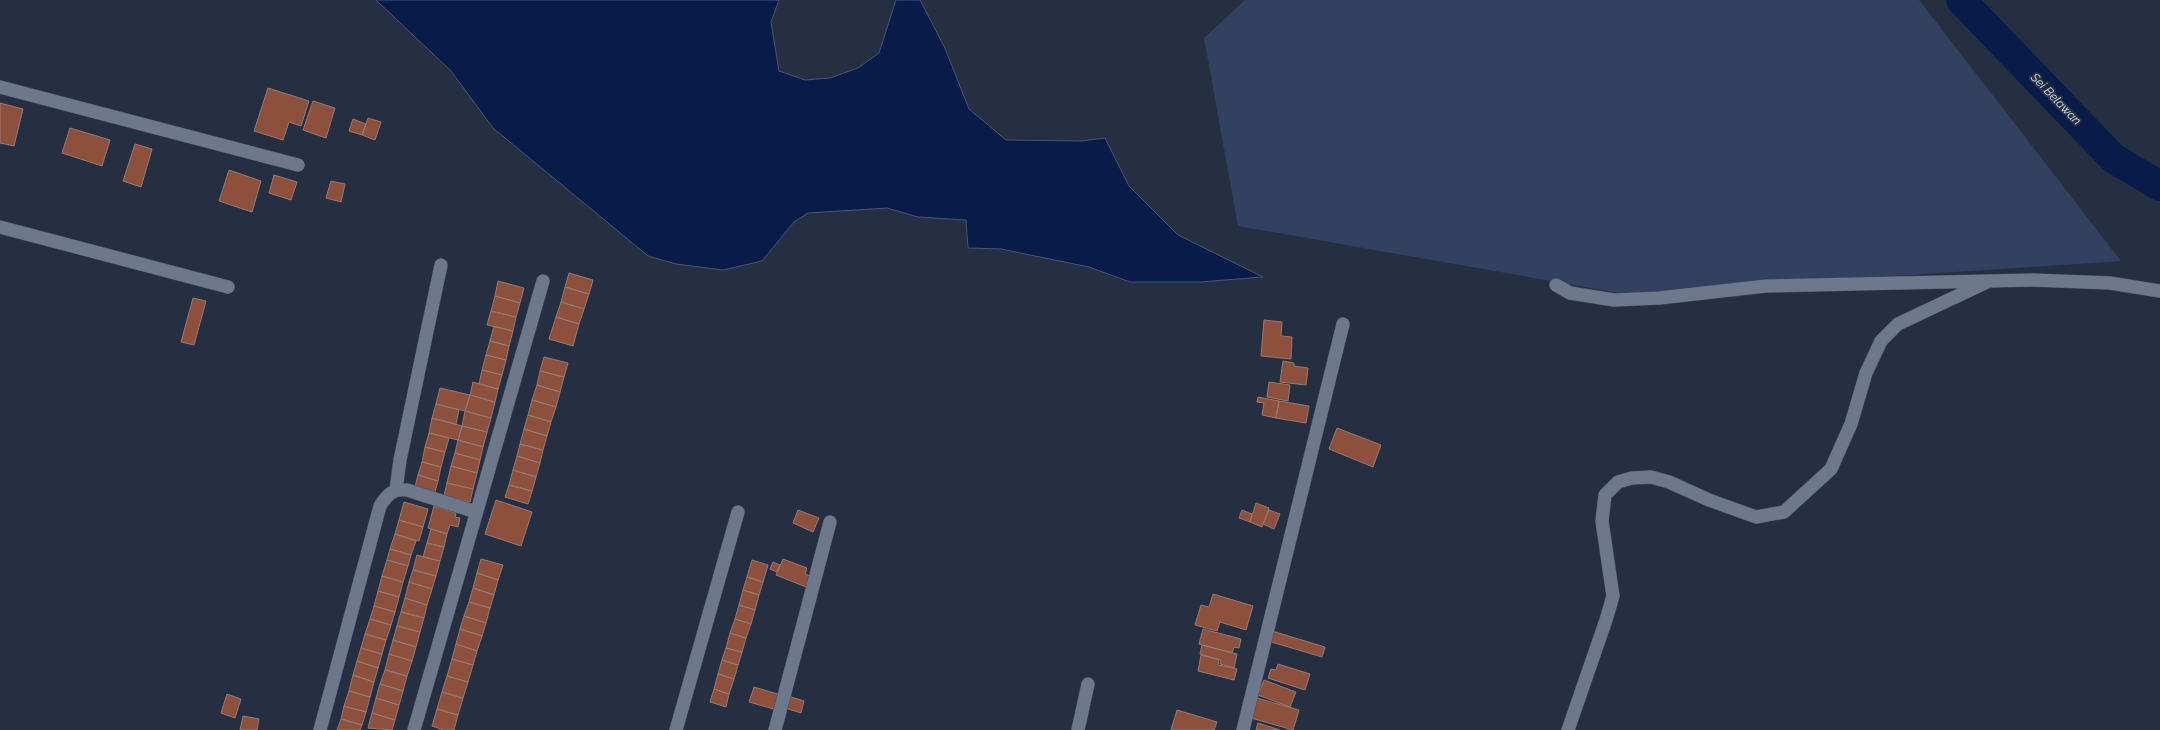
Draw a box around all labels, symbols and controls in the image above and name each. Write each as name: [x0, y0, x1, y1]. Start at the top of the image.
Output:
water label: Sei Belawan: [2027, 70, 2084, 128]

